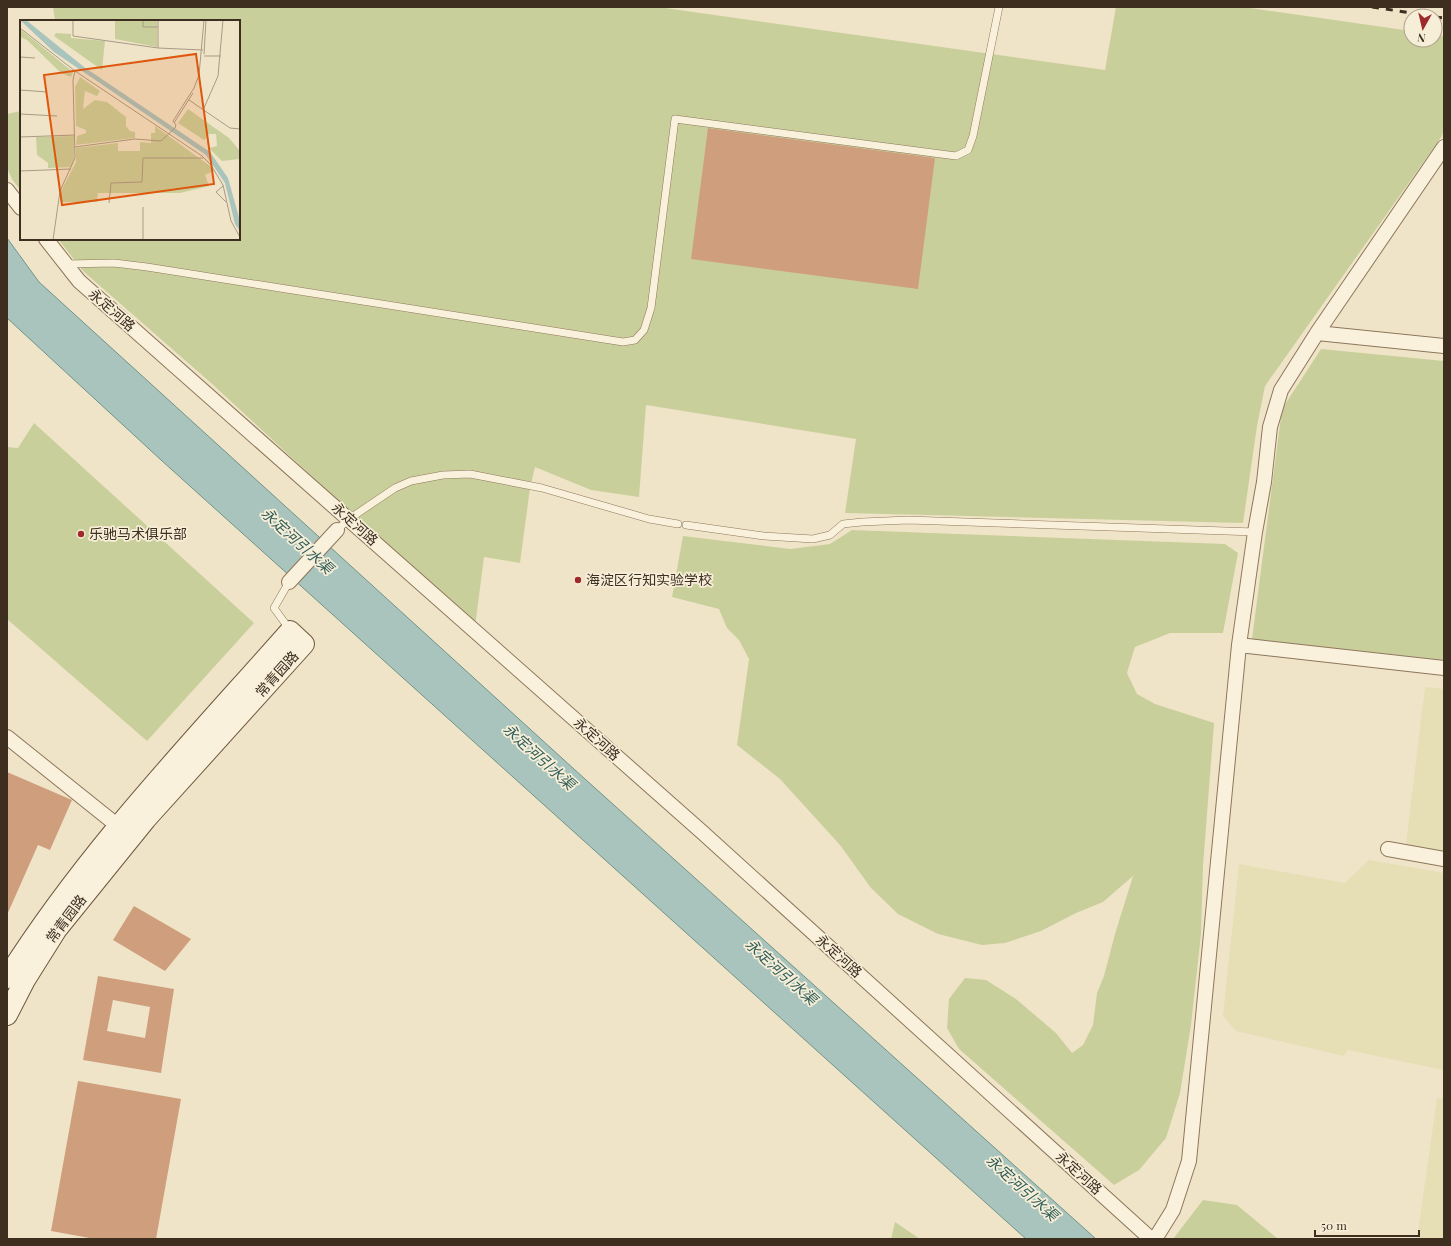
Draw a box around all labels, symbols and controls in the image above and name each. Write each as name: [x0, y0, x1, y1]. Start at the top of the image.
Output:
north arrow: [1403, 8, 1443, 48]
inset map: [20, 20, 240, 240]
text: N: [1417, 30, 1427, 46]
street label: 永定河路: [85, 284, 140, 335]
street label: 永定河路: [328, 498, 382, 549]
water label: 永定河引水渠: [258, 503, 339, 579]
place label: 乐驰马术俱乐部: [89, 524, 187, 543]
marker: 乐驰马术俱乐部: [76, 529, 86, 539]
place label: 海淀区行知实验学校: [586, 570, 712, 589]
marker: 海淀区行知实验学校: [573, 575, 583, 585]
street label: 常青园路: [251, 647, 302, 701]
street label: 永定河路: [570, 713, 624, 764]
water label: 永定河引水渠: [500, 719, 581, 795]
street label: 常青园路: [41, 891, 90, 947]
street label: 永定河路: [812, 930, 866, 981]
water label: 永定河引水渠: [742, 934, 823, 1010]
street label: 永定河路: [1052, 1147, 1106, 1198]
water label: 永定河引水渠: [983, 1150, 1064, 1226]
scale bar: [1315, 1212, 1419, 1238]
text: 50 m: [1321, 1217, 1347, 1233]

